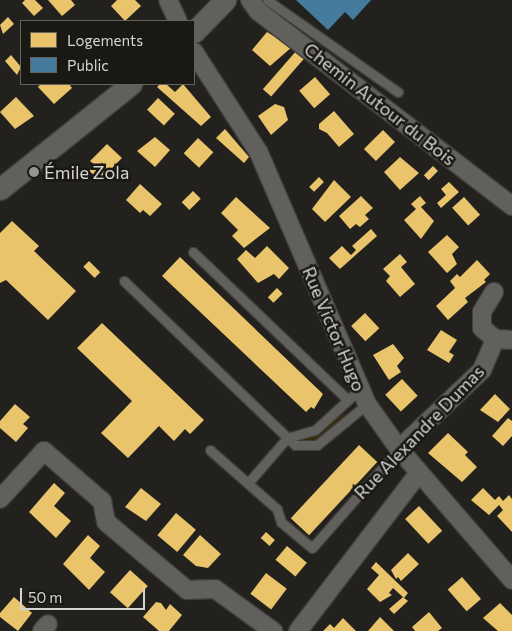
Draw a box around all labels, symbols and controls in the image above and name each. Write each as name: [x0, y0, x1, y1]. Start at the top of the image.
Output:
legend: [20, 20, 195, 85]
text: Logements: [67, 31, 143, 49]
street label: Chemin Autour du Bois: [300, 38, 460, 170]
text: Public: [67, 56, 109, 74]
place label: Émile Zola: [44, 161, 129, 183]
marker: Émile Zola: [28, 166, 40, 178]
street label: Rue Victor Hugo: [298, 263, 370, 395]
street label: Rue Alexandre Dumas: [350, 361, 488, 503]
scale bar: [22, 578, 148, 610]
text: 50 m: [28, 588, 62, 606]

